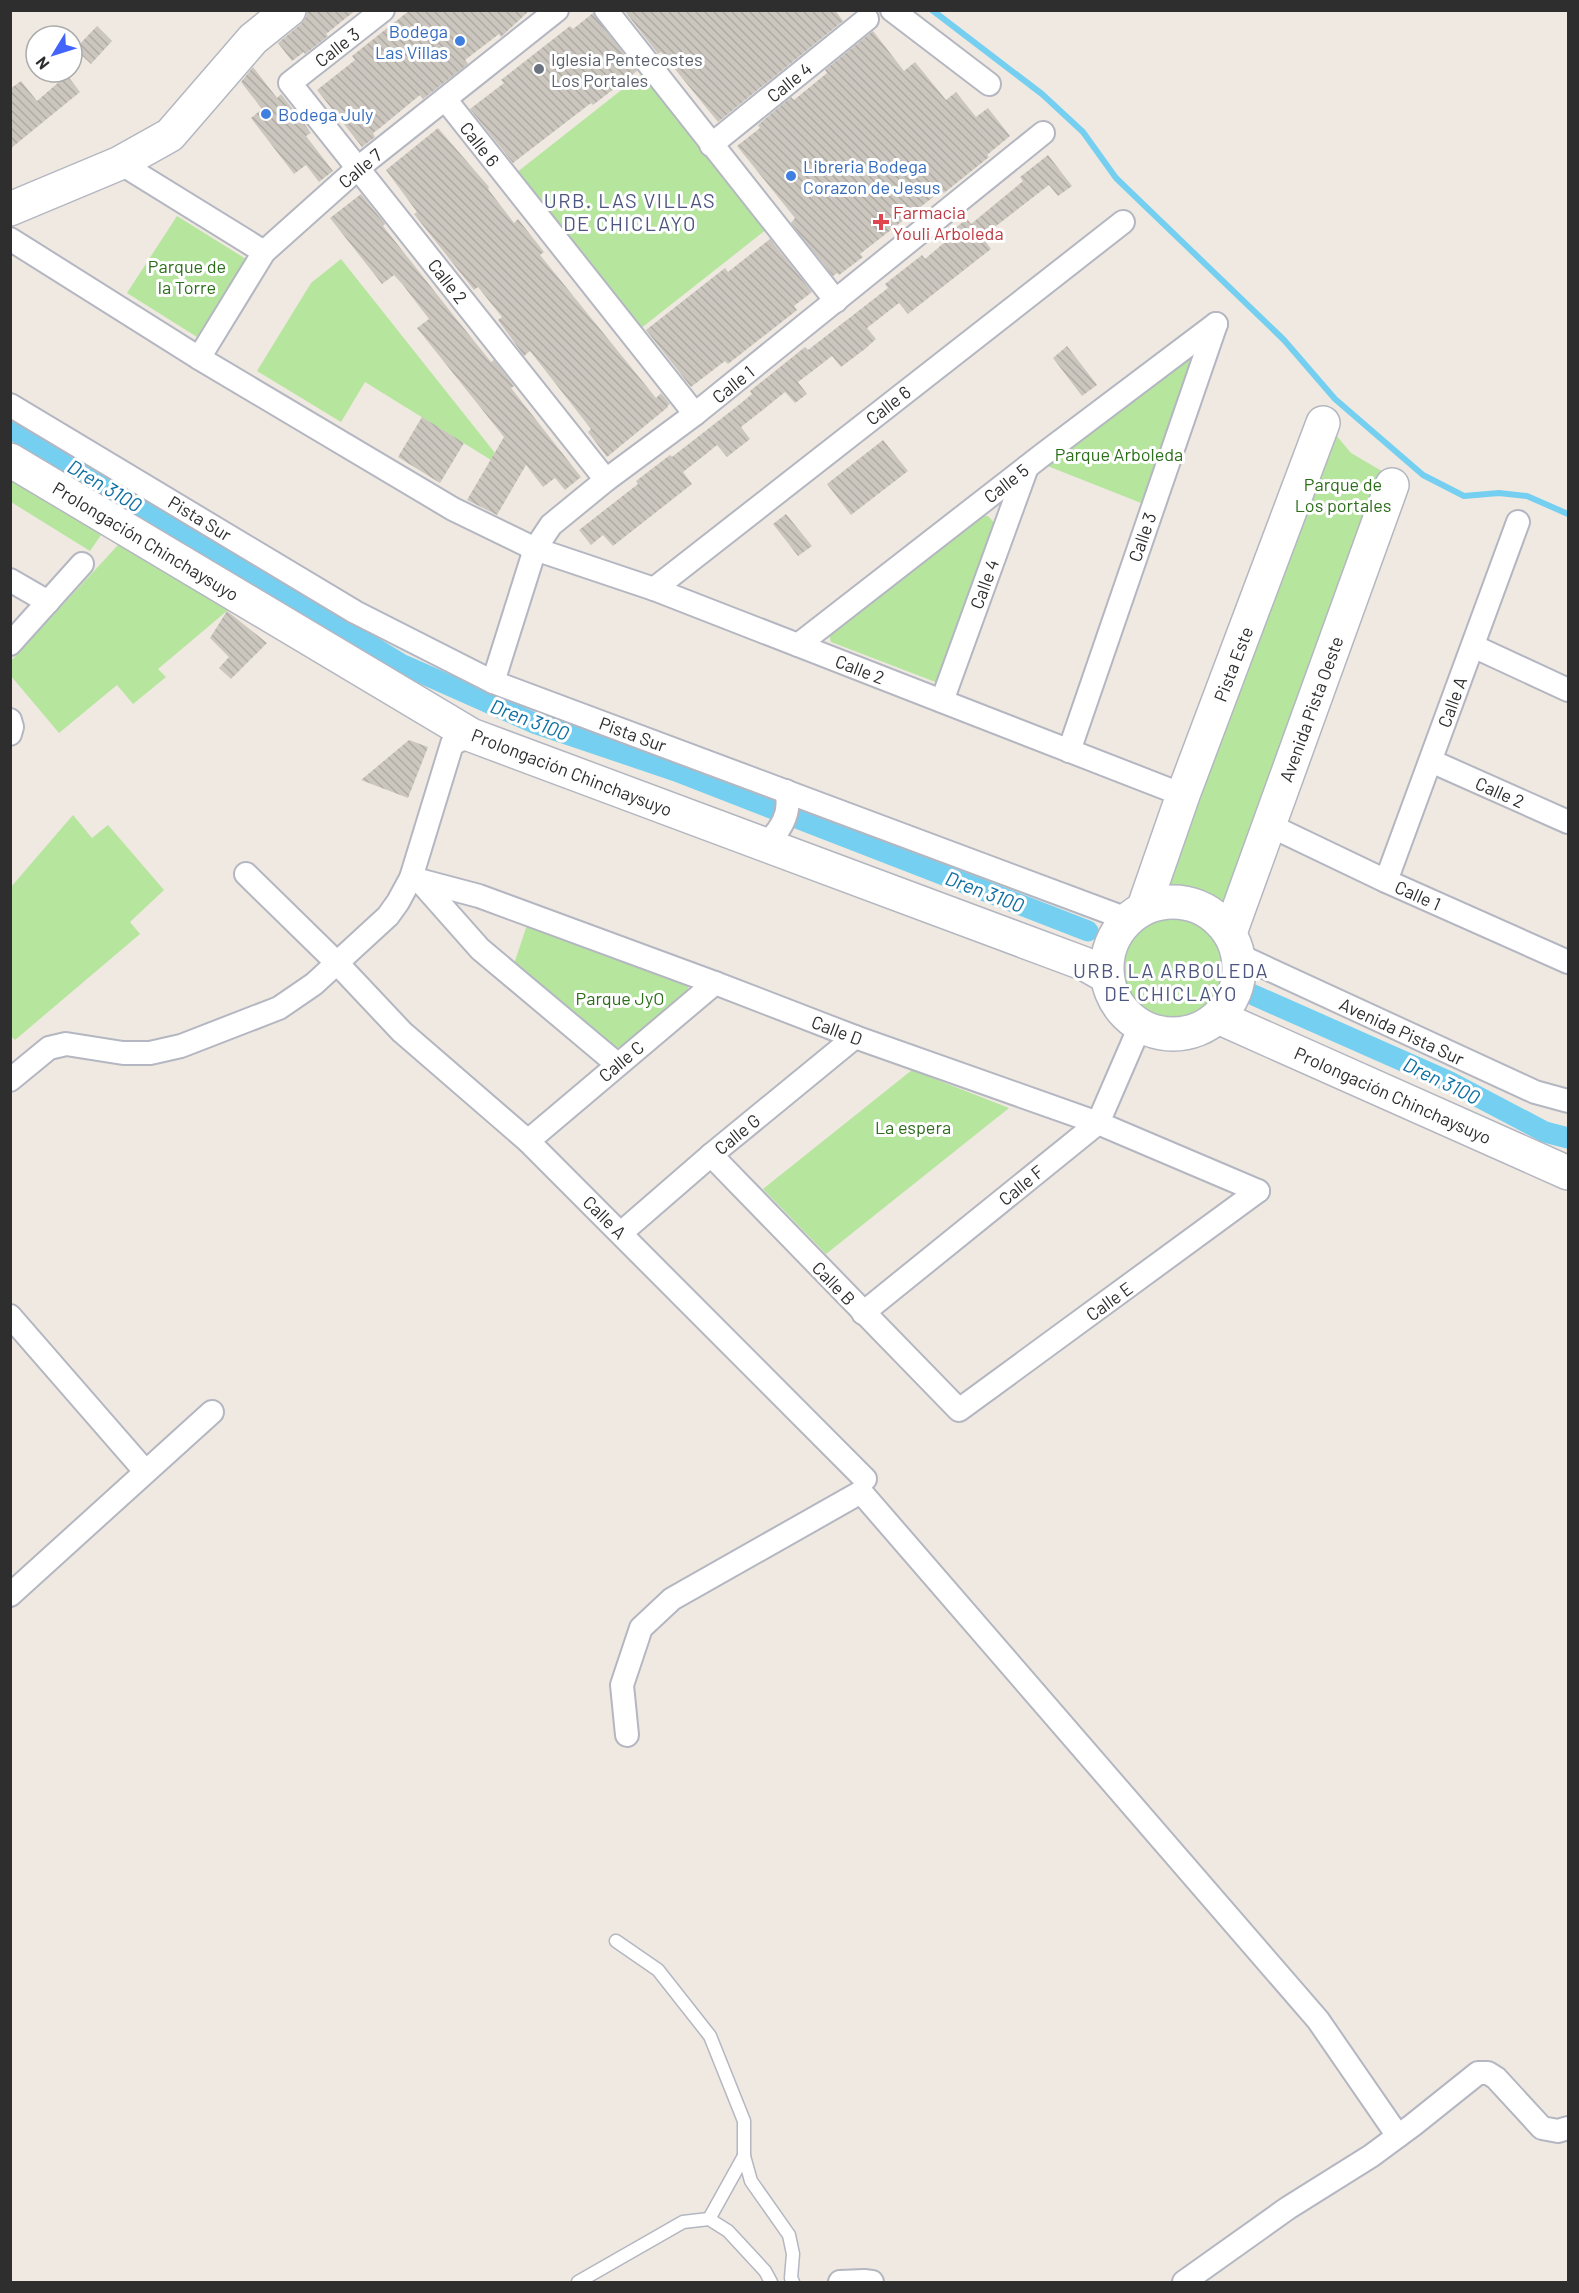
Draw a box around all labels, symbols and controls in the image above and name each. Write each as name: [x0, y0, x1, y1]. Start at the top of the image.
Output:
place label: Bodega Las Villas: [375, 20, 448, 63]
street label: Calle 3: [310, 23, 364, 71]
north arrow: [24, 24, 84, 84]
marker: Bodega Las Villas: [453, 34, 467, 48]
place label: Iglesia Pentecostes Los Portales: [551, 48, 703, 91]
text: N: [31, 54, 53, 74]
street label: Calle 4: [762, 57, 816, 107]
marker: Iglesia Pentecostes Los Portales: [532, 62, 546, 76]
place label: Bodega July: [278, 103, 373, 125]
marker: Bodega July: [259, 107, 273, 121]
street label: Calle 6: [456, 117, 504, 171]
street label: Calle 7: [334, 143, 387, 192]
place label: Libreria Bodega Corazon de Jesus: [803, 155, 940, 198]
marker: Libreria Bodega Corazon de Jesus: [784, 169, 798, 183]
district label: URB. LAS VILLAS DE CHICLAYO: [544, 188, 716, 235]
place label: Farmacia Youli Arboleda: [893, 201, 1004, 244]
marker: Farmacia Youli Arboleda: [874, 215, 888, 229]
street label: Calle 2: [424, 254, 472, 308]
park label: Parque de la Torre: [148, 255, 226, 298]
street label: Calle 1: [708, 360, 758, 408]
street label: Calle 6: [861, 381, 915, 429]
park label: Parque Arboleda: [1055, 443, 1183, 465]
water label: Dren 3100: [64, 454, 146, 516]
street label: Calle 5: [979, 459, 1033, 507]
park label: Parque de Los portales: [1295, 473, 1391, 516]
street label: Prolongación Chinchaysuyo: [49, 477, 243, 605]
street label: Pista Sur: [164, 491, 236, 546]
street label: Calle 3: [1123, 509, 1161, 565]
street label: Calle 4: [965, 556, 1003, 612]
street label: Pista Este: [1209, 623, 1257, 705]
street label: Avenida Pista Oeste: [1274, 633, 1348, 785]
street label: Calle 2: [832, 650, 888, 688]
street label: Calle A: [1433, 674, 1471, 730]
water label: Dren 3100: [487, 693, 573, 745]
street label: Pista Sur: [596, 712, 670, 756]
street label: Prolongación Chinchaysuyo: [469, 724, 675, 820]
street label: Calle 2: [1472, 772, 1528, 812]
water label: Dren 3100: [942, 865, 1028, 917]
street label: Calle 1: [1392, 875, 1444, 915]
district label: URB. LA ARBOLEDA DE CHICLAYO: [1073, 958, 1269, 1005]
park label: Parque JyO: [576, 987, 664, 1009]
street label: Avenida Pista Sur: [1336, 992, 1468, 1070]
street label: Calle D: [809, 1010, 865, 1050]
street label: Calle C: [594, 1036, 648, 1086]
street label: Prolongación Chinchaysuyo: [1291, 1042, 1495, 1148]
water label: Dren 3100: [1400, 1051, 1484, 1109]
street label: Calle G: [710, 1109, 764, 1159]
park label: La espera: [875, 1116, 951, 1138]
street label: Calle F: [994, 1160, 1048, 1210]
street label: Calle A: [579, 1191, 631, 1243]
street label: Calle B: [808, 1256, 860, 1310]
street label: Calle E: [1081, 1277, 1137, 1325]

